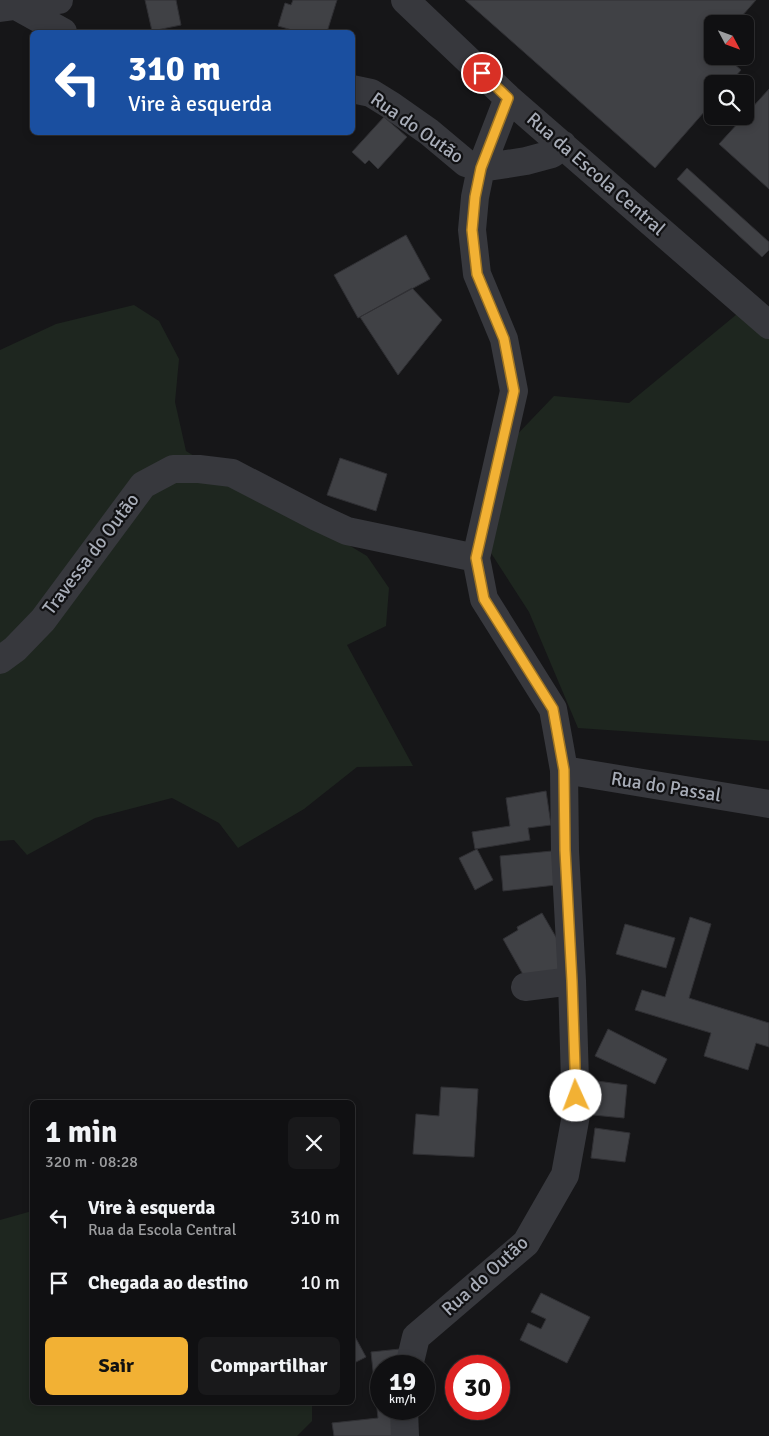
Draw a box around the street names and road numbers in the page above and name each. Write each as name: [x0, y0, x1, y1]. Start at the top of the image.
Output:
street label: Rua do Outão: [366, 87, 468, 169]
street label: Rua da Escola Central: [522, 107, 670, 241]
street label: Travessa do Outão: [37, 488, 145, 620]
street label: Rua do Passal: [609, 766, 723, 808]
street label: Rua do Outão: [437, 1231, 533, 1321]

